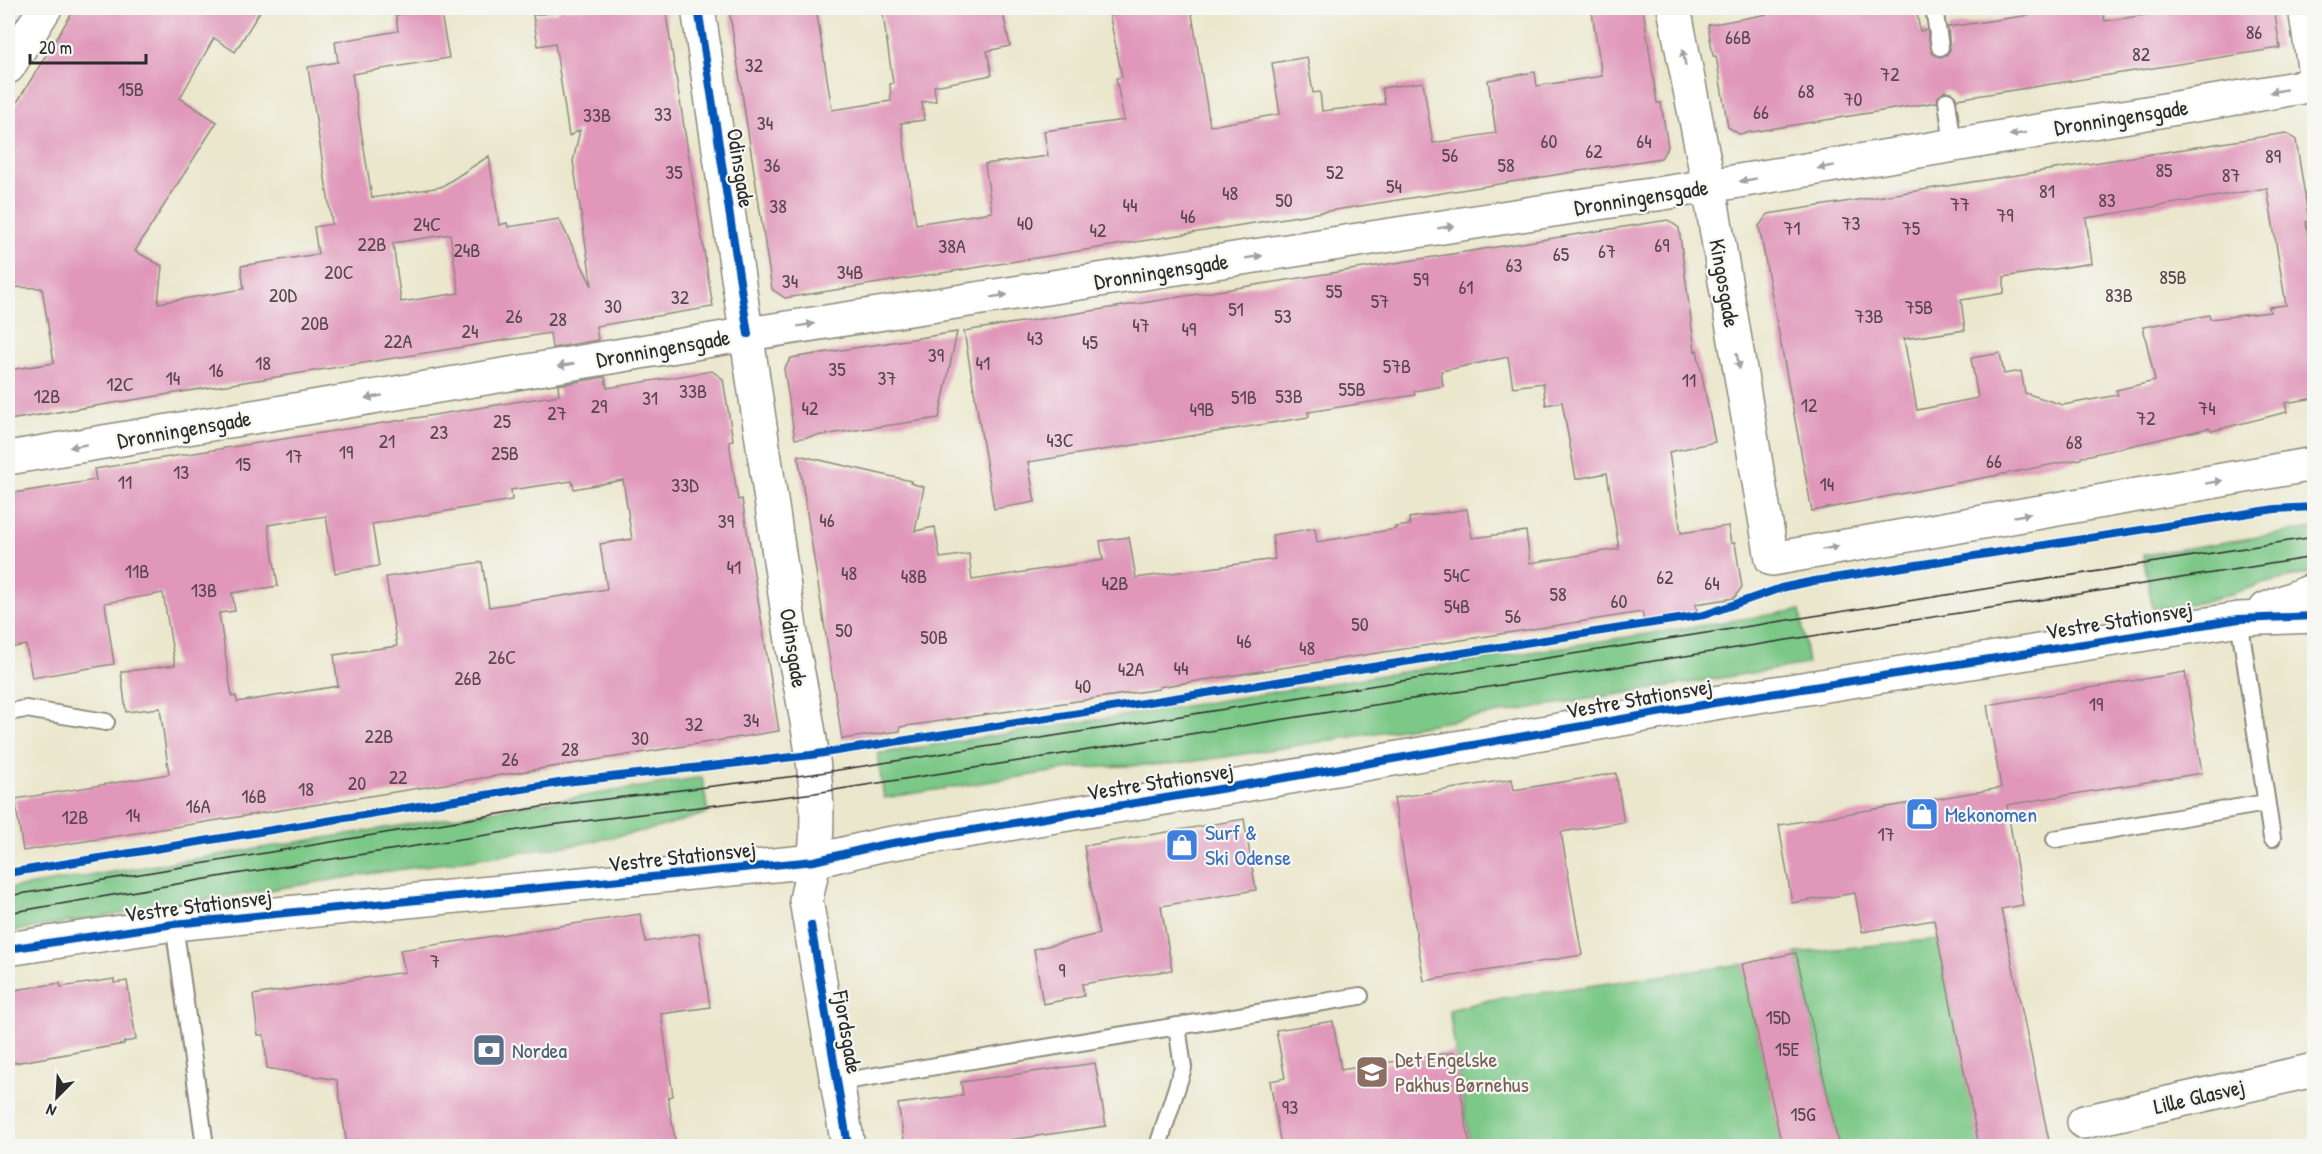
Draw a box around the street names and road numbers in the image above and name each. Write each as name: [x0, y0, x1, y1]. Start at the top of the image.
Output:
street label: Dronningensgade: [2052, 92, 2190, 142]
street label: Odinsgade: [720, 126, 762, 210]
street label: Dronningensgade: [1572, 172, 1710, 222]
street label: Kingosgade: [1702, 236, 1748, 330]
street label: Dronningensgade: [1092, 246, 1230, 296]
street label: Dronningensgade: [594, 321, 732, 375]
street label: Dronningensgade: [115, 402, 253, 456]
street label: Vestre Stationsvej: [2043, 594, 2195, 646]
street label: Odinsgade: [773, 606, 815, 690]
street label: Vestre Stationsvej: [1563, 670, 1715, 726]
street label: Vestre Stationsvej: [1084, 755, 1236, 807]
street label: Vestre Stationsvej: [607, 833, 757, 879]
street label: Vestre Stationsvej: [123, 881, 273, 929]
street label: Fjordsgade: [826, 987, 870, 1076]
street label: Lille Glasvej: [2150, 1071, 2248, 1121]

